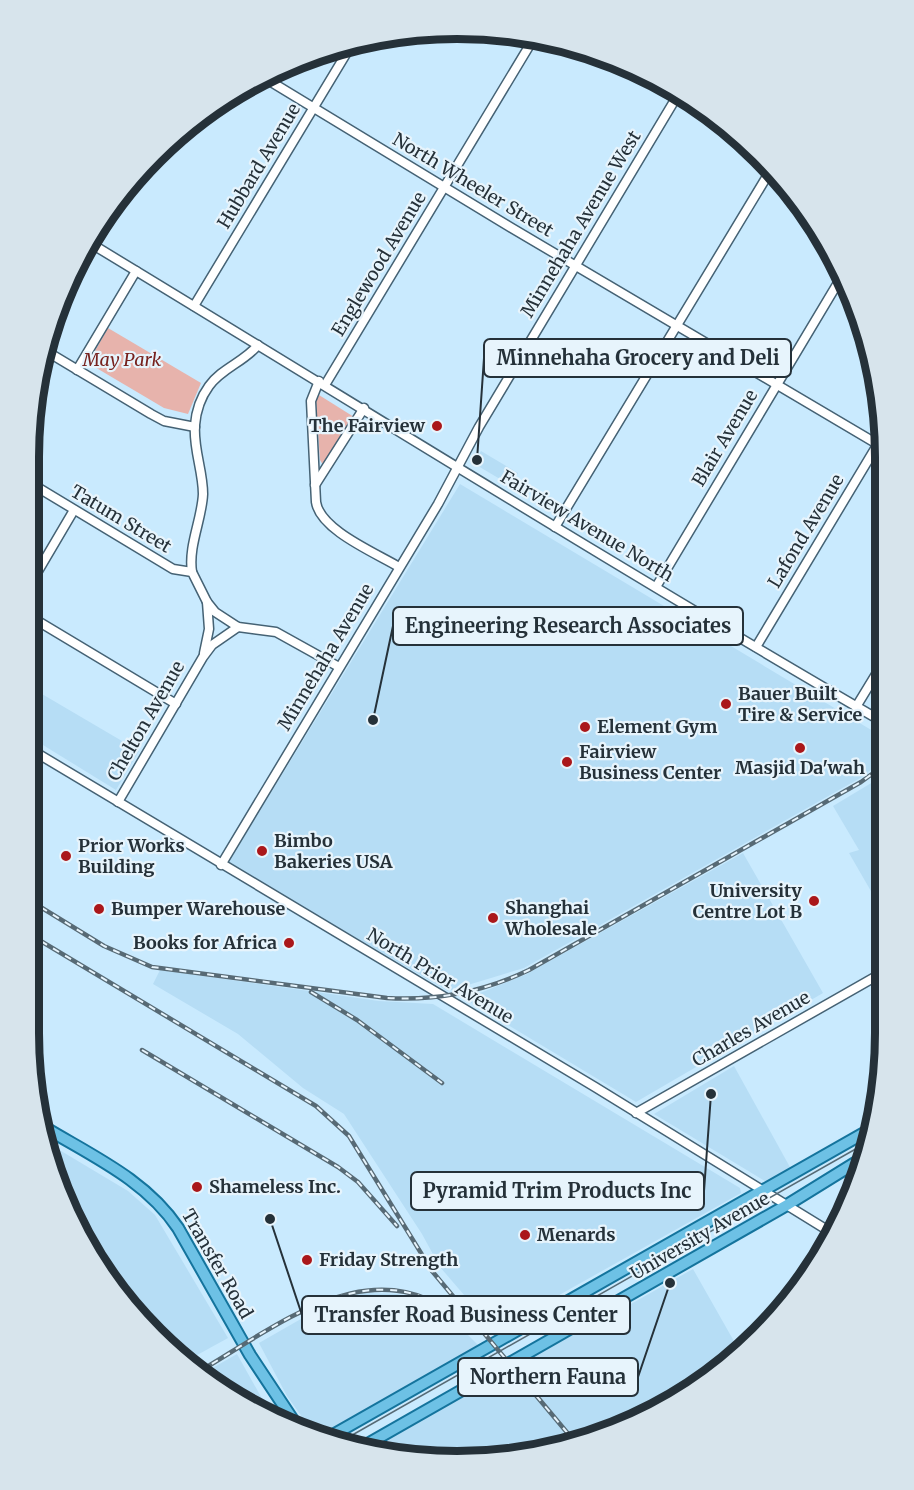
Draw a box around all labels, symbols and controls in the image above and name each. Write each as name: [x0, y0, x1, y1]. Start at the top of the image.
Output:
street label: Hubbard Avenue: [212, 99, 305, 233]
street label: Minnehaha Avenue West: [516, 126, 646, 321]
street label: North Wheeler Street: [389, 127, 558, 242]
street label: Englewood Avenue: [326, 187, 431, 340]
callout: Minnehaha Grocery and Deli: [484, 339, 791, 377]
text: Minnehaha Grocery and Deli: [496, 345, 780, 370]
park label: May Park: [82, 348, 161, 371]
street label: Blair Avenue: [687, 385, 762, 490]
place label: The Fairview: [309, 414, 425, 437]
marker: The Fairview: [430, 419, 444, 433]
street label: Fairview Avenue North: [497, 465, 678, 586]
street label: Lafond Avenue: [763, 470, 849, 592]
street label: Tatum Street: [67, 479, 176, 558]
street label: Minnehaha Avenue: [273, 579, 378, 734]
callout: Engineering Research Associates: [393, 607, 743, 645]
text: Engineering Research Associates: [405, 613, 731, 638]
street label: Chelton Avenue: [102, 657, 189, 785]
place label: Bauer Built Tire & Service: [738, 682, 863, 726]
marker: Bauer Built Tire & Service: [719, 697, 733, 711]
place label: Element Gym: [597, 715, 717, 738]
marker: Element Gym: [578, 720, 592, 734]
place label: Fairview Business Center: [579, 740, 721, 784]
marker: Masjid Da'wah: [793, 741, 807, 755]
marker: Fairview Business Center: [560, 755, 574, 769]
place label: Masjid Da'wah: [735, 756, 865, 779]
place label: Bimbo Bakeries USA: [274, 829, 393, 873]
place label: Prior Works Building: [78, 834, 185, 878]
marker: Bimbo Bakeries USA: [255, 844, 269, 858]
marker: Prior Works Building: [59, 849, 73, 863]
place label: University Centre Lot B: [693, 879, 802, 923]
marker: University Centre Lot B: [807, 894, 821, 908]
place label: Shanghai Wholesale: [504, 896, 597, 940]
place label: Bumper Warehouse: [111, 897, 286, 920]
marker: Bumper Warehouse: [92, 902, 106, 916]
marker: Shanghai Wholesale: [486, 911, 500, 925]
street label: North Prior Avenue: [363, 923, 518, 1028]
place label: Books for Africa: [133, 931, 277, 954]
marker: Books for Africa: [282, 936, 296, 950]
street label: Charles Avenue: [688, 986, 814, 1072]
callout: Pyramid Trim Products Inc: [411, 1172, 704, 1210]
place label: Shameless Inc.: [209, 1175, 341, 1198]
text: Pyramid Trim Products Inc: [422, 1178, 692, 1203]
marker: Shameless Inc.: [190, 1180, 204, 1194]
street label: University Avenue: [626, 1186, 773, 1285]
street label: Transfer Road: [177, 1205, 258, 1323]
place label: Menards: [537, 1223, 615, 1246]
marker: Menards: [518, 1228, 532, 1242]
place label: Friday Strength: [319, 1248, 458, 1271]
marker: Friday Strength: [300, 1253, 314, 1267]
callout: Transfer Road Business Center: [302, 1296, 630, 1334]
text: Transfer Road Business Center: [314, 1302, 618, 1327]
callout: Northern Fauna: [458, 1358, 638, 1396]
text: Northern Fauna: [470, 1364, 626, 1389]

